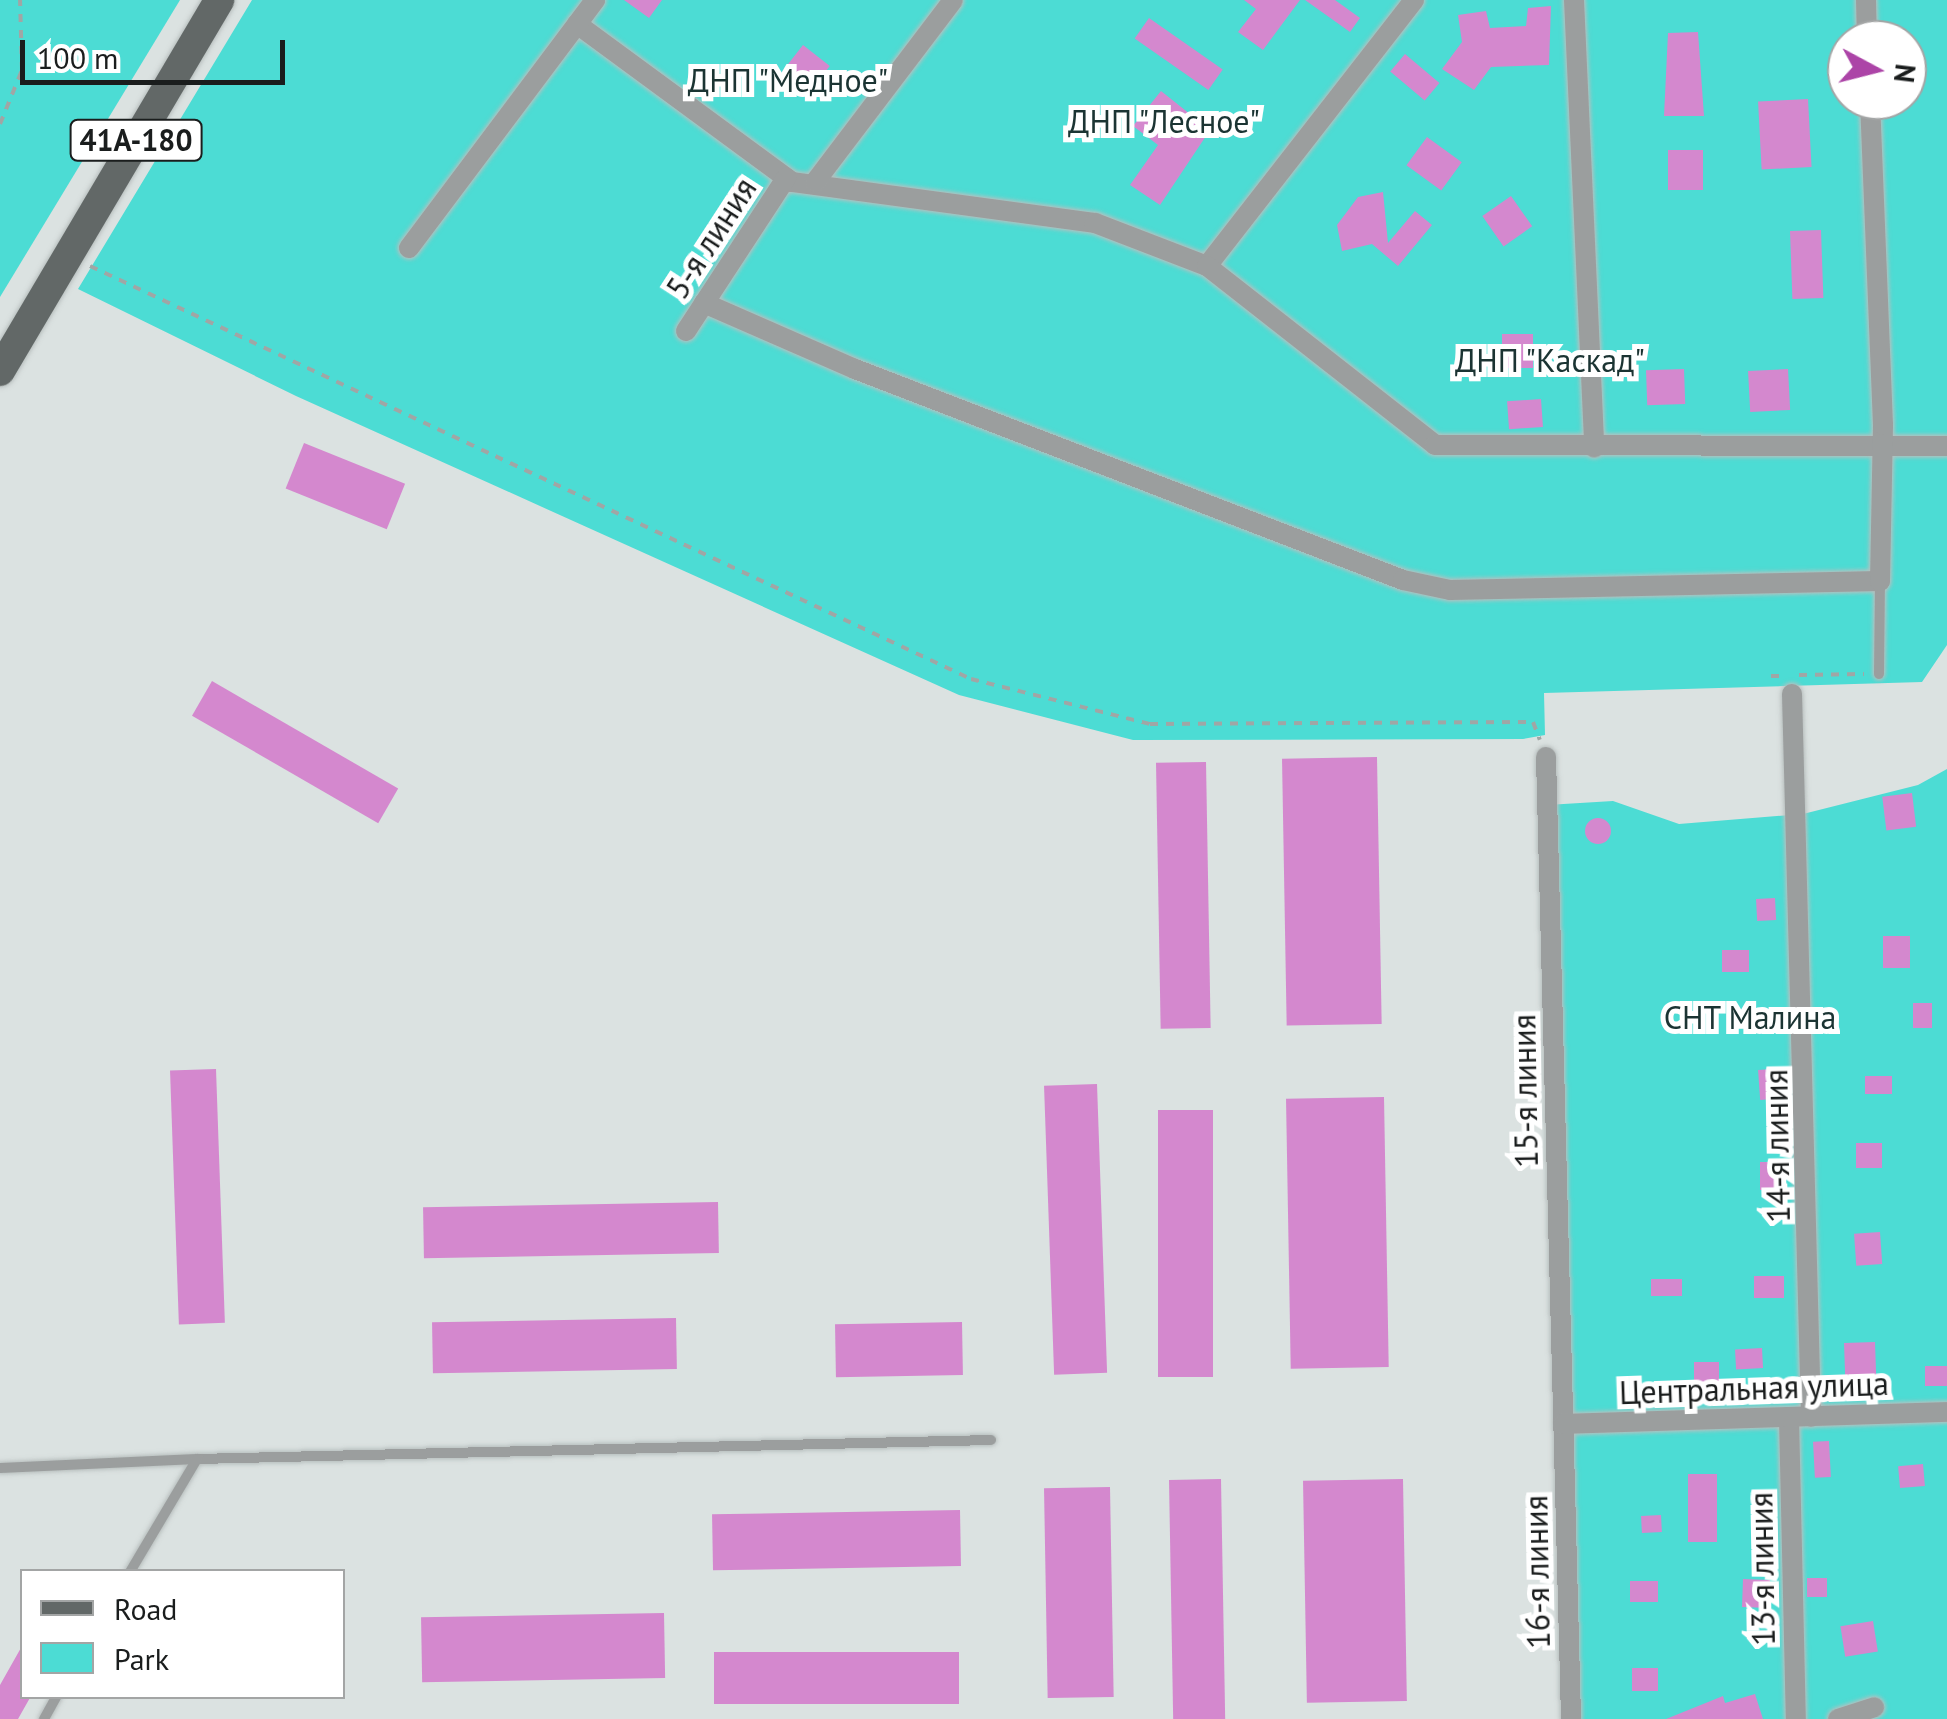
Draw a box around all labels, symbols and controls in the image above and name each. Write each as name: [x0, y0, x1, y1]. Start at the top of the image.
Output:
scale bar: [25, 20, 290, 82]
north arrow: [1827, 20, 1927, 120]
text: 100 m: [37, 38, 118, 77]
park label: ДНП "Медное": [687, 61, 889, 99]
text: N: [1886, 62, 1925, 85]
park label: ДНП "Лесное": [1067, 102, 1261, 140]
road number: 41А-180: [68, 115, 204, 165]
street label: 5-я линия: [658, 170, 764, 306]
park label: ДНП "Каскад": [1454, 341, 1646, 379]
park label: СНТ Малина: [1663, 998, 1837, 1036]
street label: 15-я линия: [1504, 1014, 1546, 1168]
street label: 14-я линия: [1756, 1069, 1798, 1223]
street label: Центральная улица: [1618, 1364, 1890, 1412]
street label: 13-я линия: [1741, 1492, 1783, 1646]
street label: 16-я линия: [1516, 1495, 1558, 1649]
legend: [20, 1569, 345, 1699]
text: Road: [114, 1589, 178, 1628]
text: Park: [114, 1639, 169, 1678]

